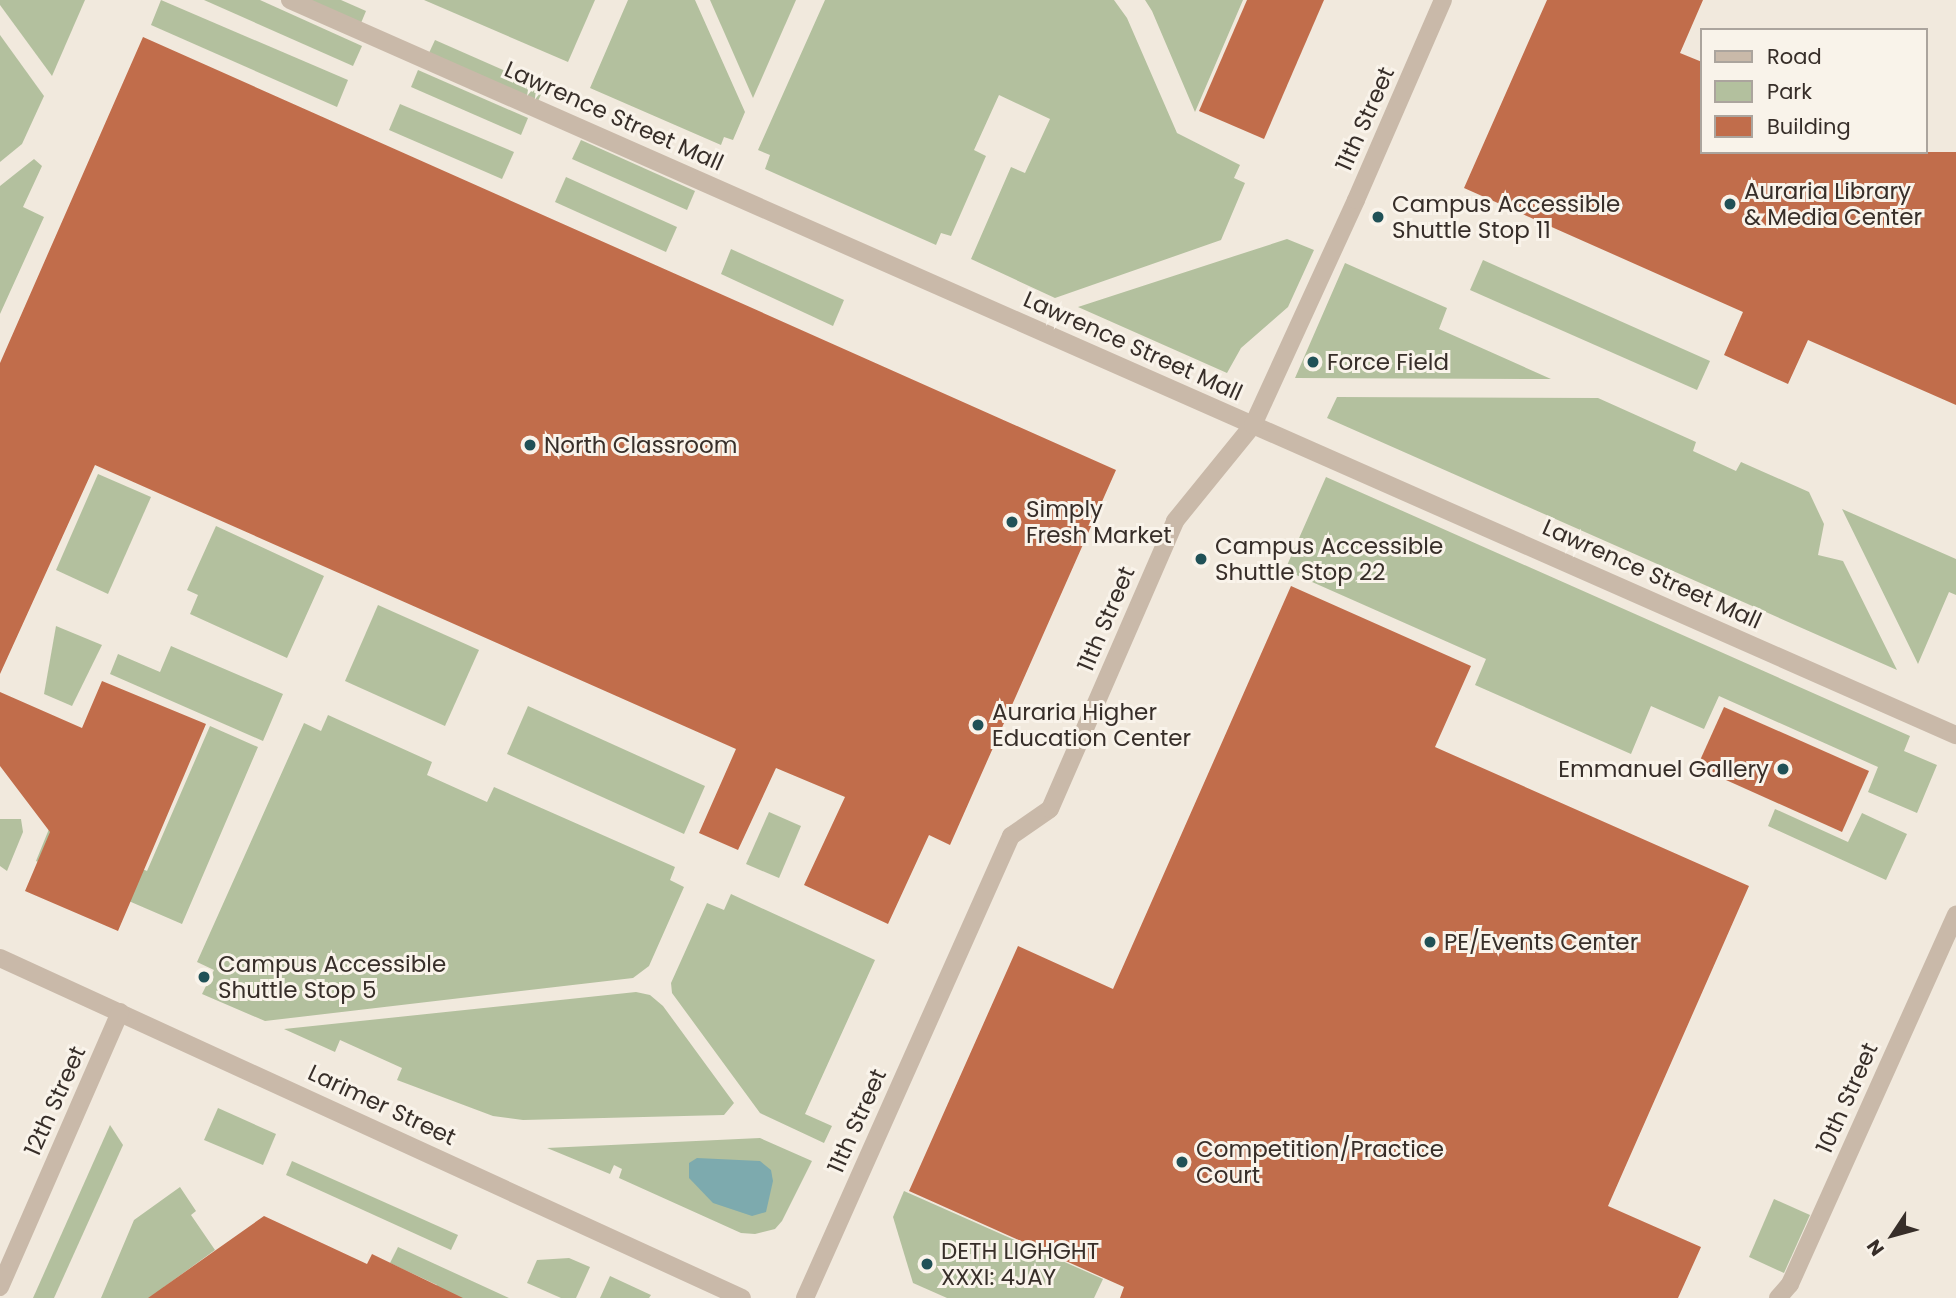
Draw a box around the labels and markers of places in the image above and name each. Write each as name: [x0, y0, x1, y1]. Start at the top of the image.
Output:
place label: Auraria Library & Media Center: [1744, 177, 1922, 231]
place label: Campus Accessible Shuttle Stop 11: [1392, 190, 1620, 244]
marker: Auraria Library & Media Center: [1722, 196, 1738, 212]
marker: Campus Accessible Shuttle Stop 11: [1370, 209, 1386, 225]
place label: Force Field: [1327, 348, 1449, 376]
marker: Force Field: [1305, 354, 1321, 370]
place label: North Classroom: [544, 431, 737, 459]
marker: North Classroom: [522, 437, 538, 453]
place label: Simply Fresh Market: [1026, 495, 1172, 549]
marker: Simply Fresh Market: [1004, 514, 1020, 530]
place label: Campus Accessible Shuttle Stop 22: [1215, 532, 1443, 586]
marker: Campus Accessible Shuttle Stop 22: [1193, 551, 1209, 567]
place label: Auraria Higher Education Center: [992, 698, 1191, 752]
marker: Auraria Higher Education Center: [970, 717, 986, 733]
place label: Emmanuel Gallery: [1558, 755, 1769, 783]
marker: Emmanuel Gallery: [1775, 761, 1791, 777]
place label: PE/Events Center: [1444, 928, 1638, 956]
marker: PE/Events Center: [1422, 934, 1438, 950]
place label: Campus Accessible Shuttle Stop 5: [218, 950, 446, 1004]
marker: Campus Accessible Shuttle Stop 5: [196, 969, 212, 985]
place label: Competition/Practice Court: [1196, 1135, 1444, 1189]
marker: Competition/Practice Court: [1174, 1154, 1190, 1170]
place label: DETH LIGHGHT XXXI: 4JAY: [941, 1237, 1099, 1291]
marker: DETH LIGHGHT XXXI: 4JAY: [919, 1256, 935, 1272]

